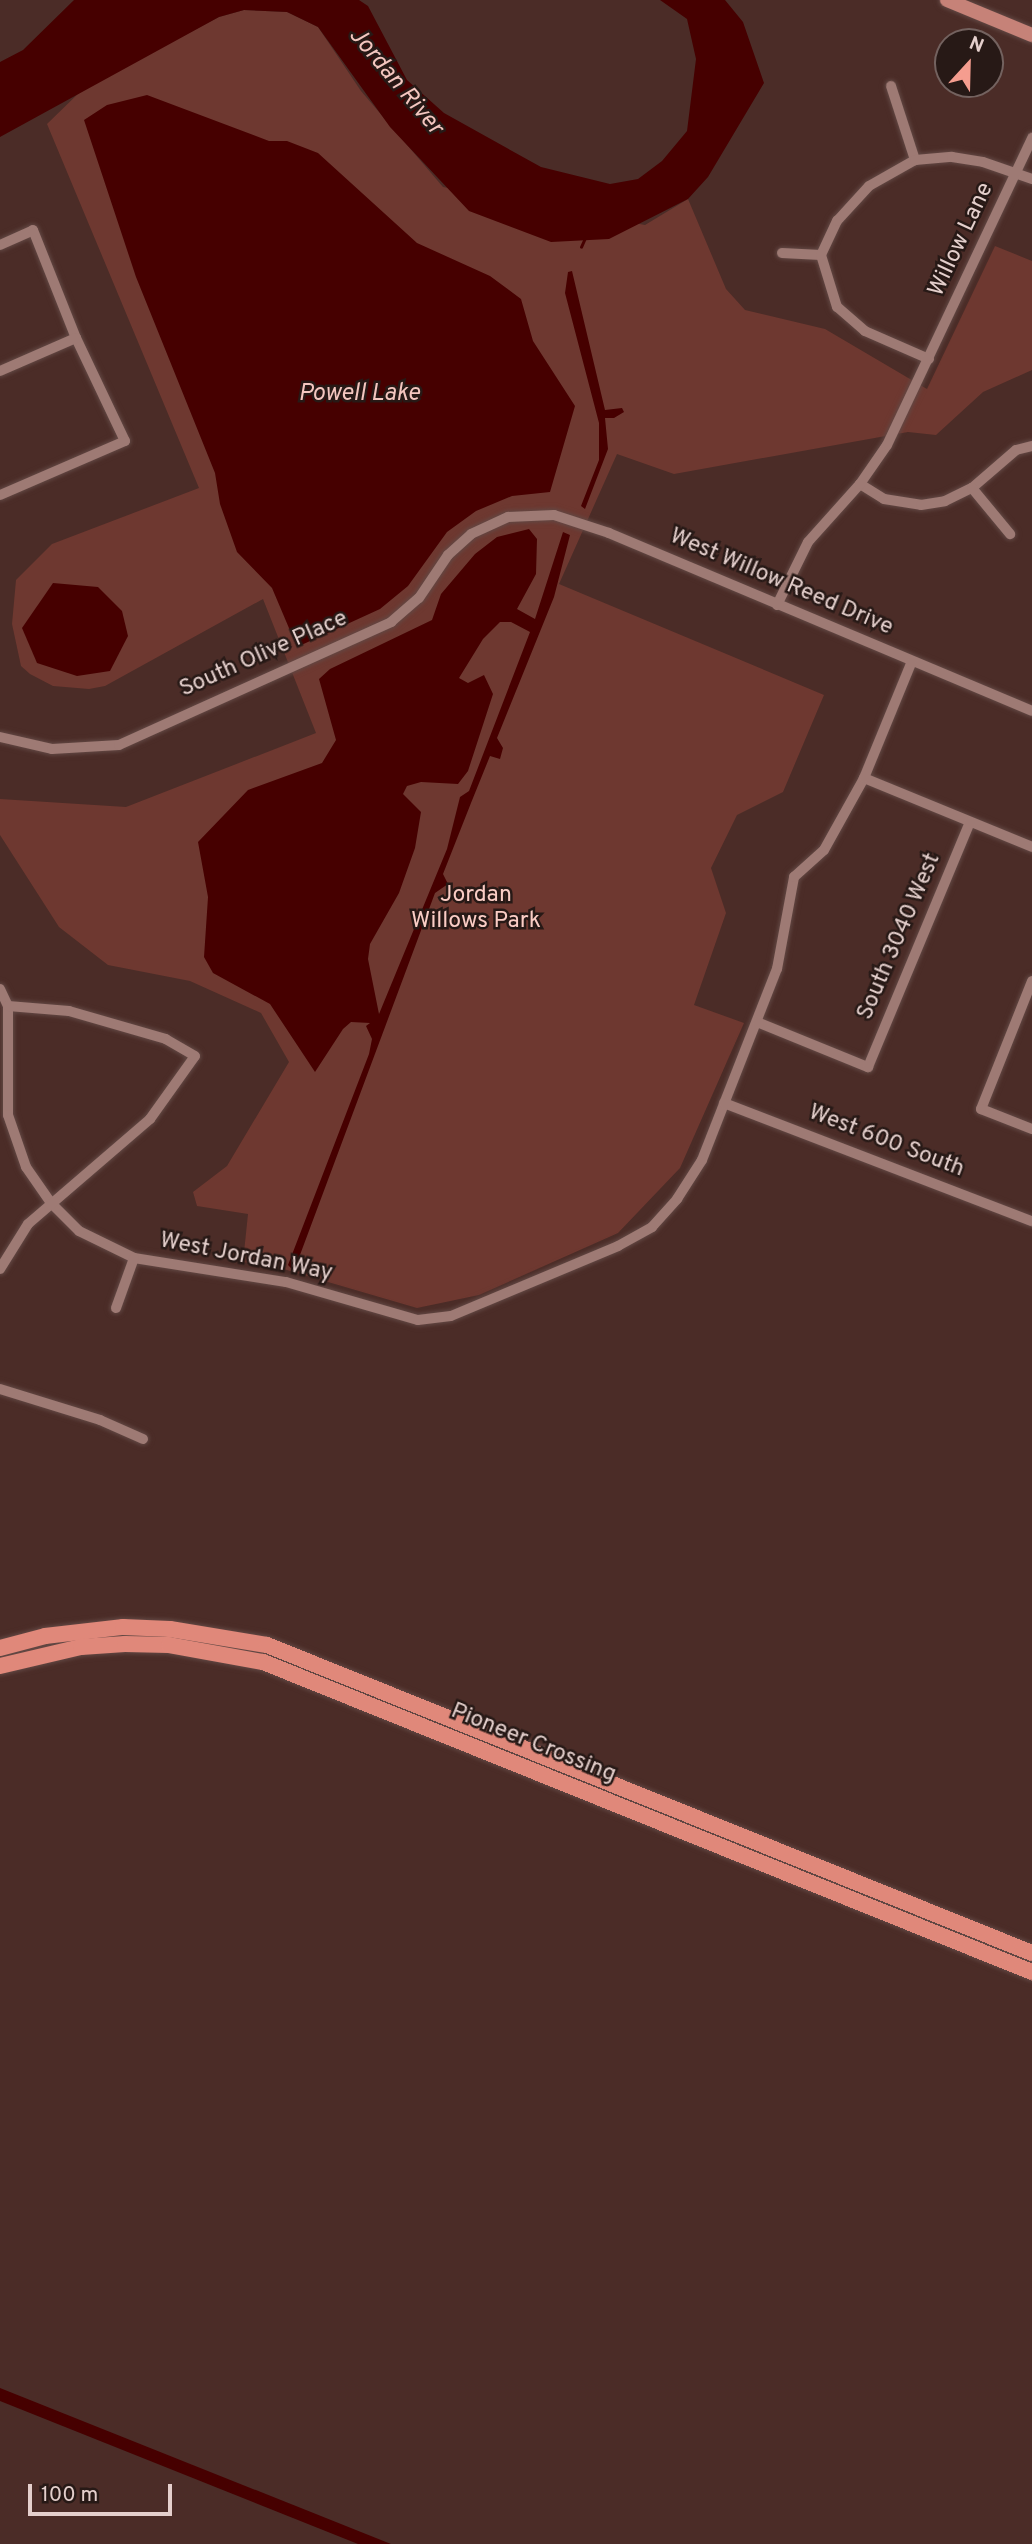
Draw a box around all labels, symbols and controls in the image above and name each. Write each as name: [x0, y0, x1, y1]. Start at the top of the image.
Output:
water label: Jordan River: [342, 22, 448, 142]
north arrow: [934, 28, 1004, 98]
text: N: [965, 32, 987, 59]
street label: Willow Lane: [924, 179, 1000, 301]
water label: Powell Lake: [298, 381, 420, 409]
street label: West Willow Reed Drive: [665, 523, 897, 643]
street label: South Olive Place: [176, 606, 352, 704]
street label: South 3040 West: [852, 849, 948, 1025]
park label: Jordan Willows Park: [411, 882, 541, 936]
street label: West 600 South: [804, 1100, 968, 1184]
street label: West Jordan Way: [157, 1228, 335, 1288]
street label: Pioneer Crossing: [446, 1698, 620, 1790]
scale bar: [32, 2470, 175, 2514]
text: 100 m: [41, 2482, 98, 2509]

